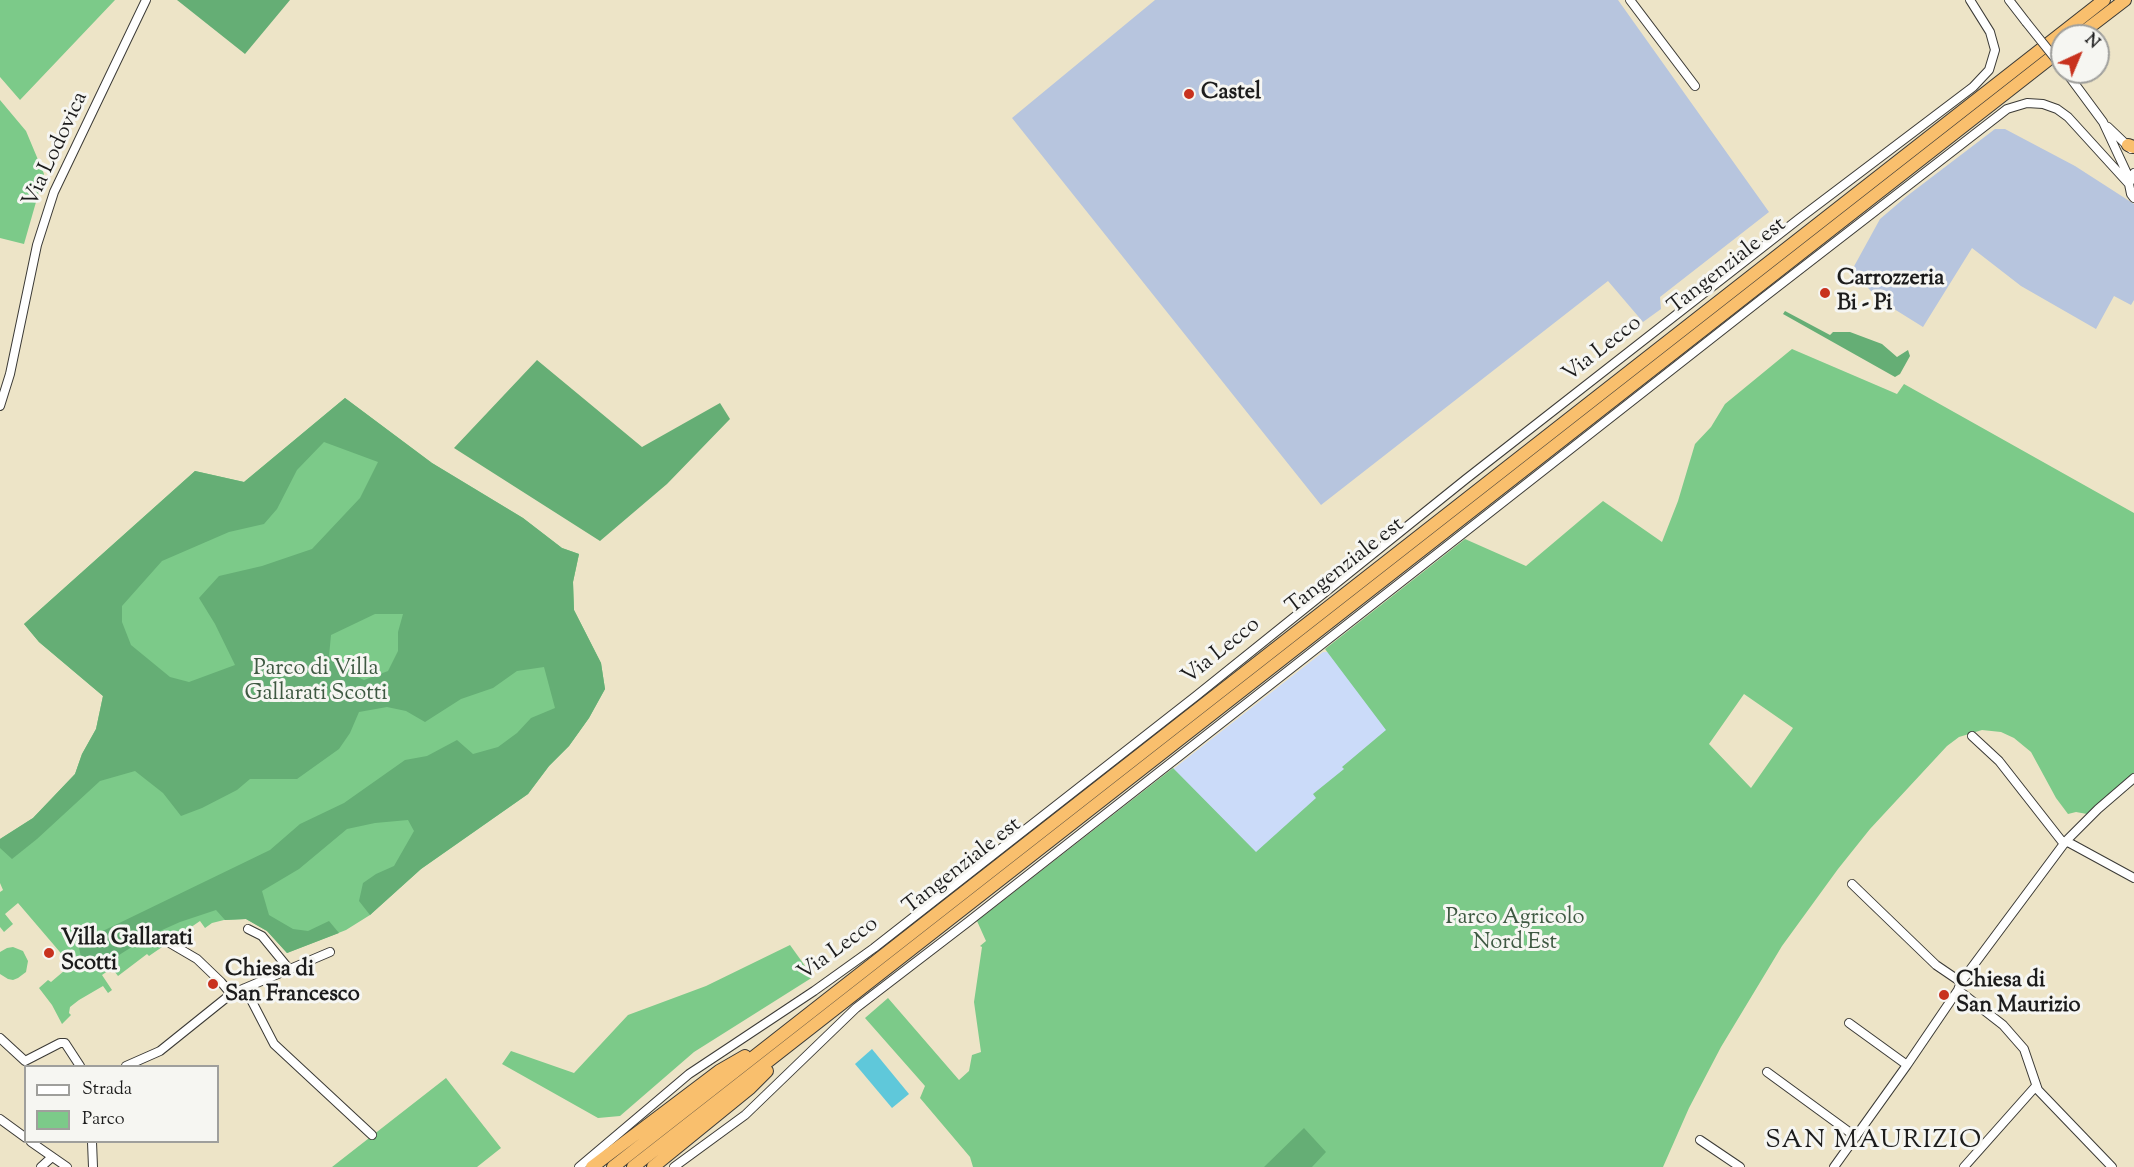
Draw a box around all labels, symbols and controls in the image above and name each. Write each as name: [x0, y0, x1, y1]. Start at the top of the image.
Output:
north arrow: [2050, 24, 2110, 84]
text: N: [2079, 29, 2104, 55]
place label: Castel: [1201, 81, 1261, 107]
marker: Castel: [1182, 87, 1196, 101]
street label: Via Lodovica: [19, 88, 95, 212]
street label: Tangenziale est: [1664, 213, 1792, 321]
place label: Carrozzeria Bi - Pi: [1837, 267, 1944, 318]
marker: Carrozzeria Bi - Pi: [1818, 286, 1832, 300]
street label: Via Lecco: [1558, 311, 1648, 389]
street label: Tangenziale est: [1282, 513, 1410, 621]
street label: Via Lecco: [1178, 612, 1266, 692]
park label: Parco di Villa Gallarati Scotti: [244, 657, 388, 708]
street label: Tangenziale est: [899, 813, 1027, 921]
park label: Parco Agricolo Nord Est: [1445, 906, 1585, 957]
street label: Via Lecco: [794, 912, 884, 988]
place label: Villa Gallarati Scotti: [61, 927, 193, 978]
marker: Villa Gallarati Scotti: [42, 946, 56, 960]
place label: Chiesa di San Francesco: [225, 958, 360, 1010]
place label: Chiesa di San Maurizio: [1956, 969, 2081, 1020]
marker: Chiesa di San Francesco: [206, 977, 220, 991]
marker: Chiesa di San Maurizio: [1937, 988, 1951, 1002]
legend: [24, 1065, 219, 1143]
text: Strada: [82, 1077, 132, 1103]
text: Parco: [82, 1107, 125, 1133]
district label: SAN MAURIZIO: [1765, 1127, 1983, 1159]

